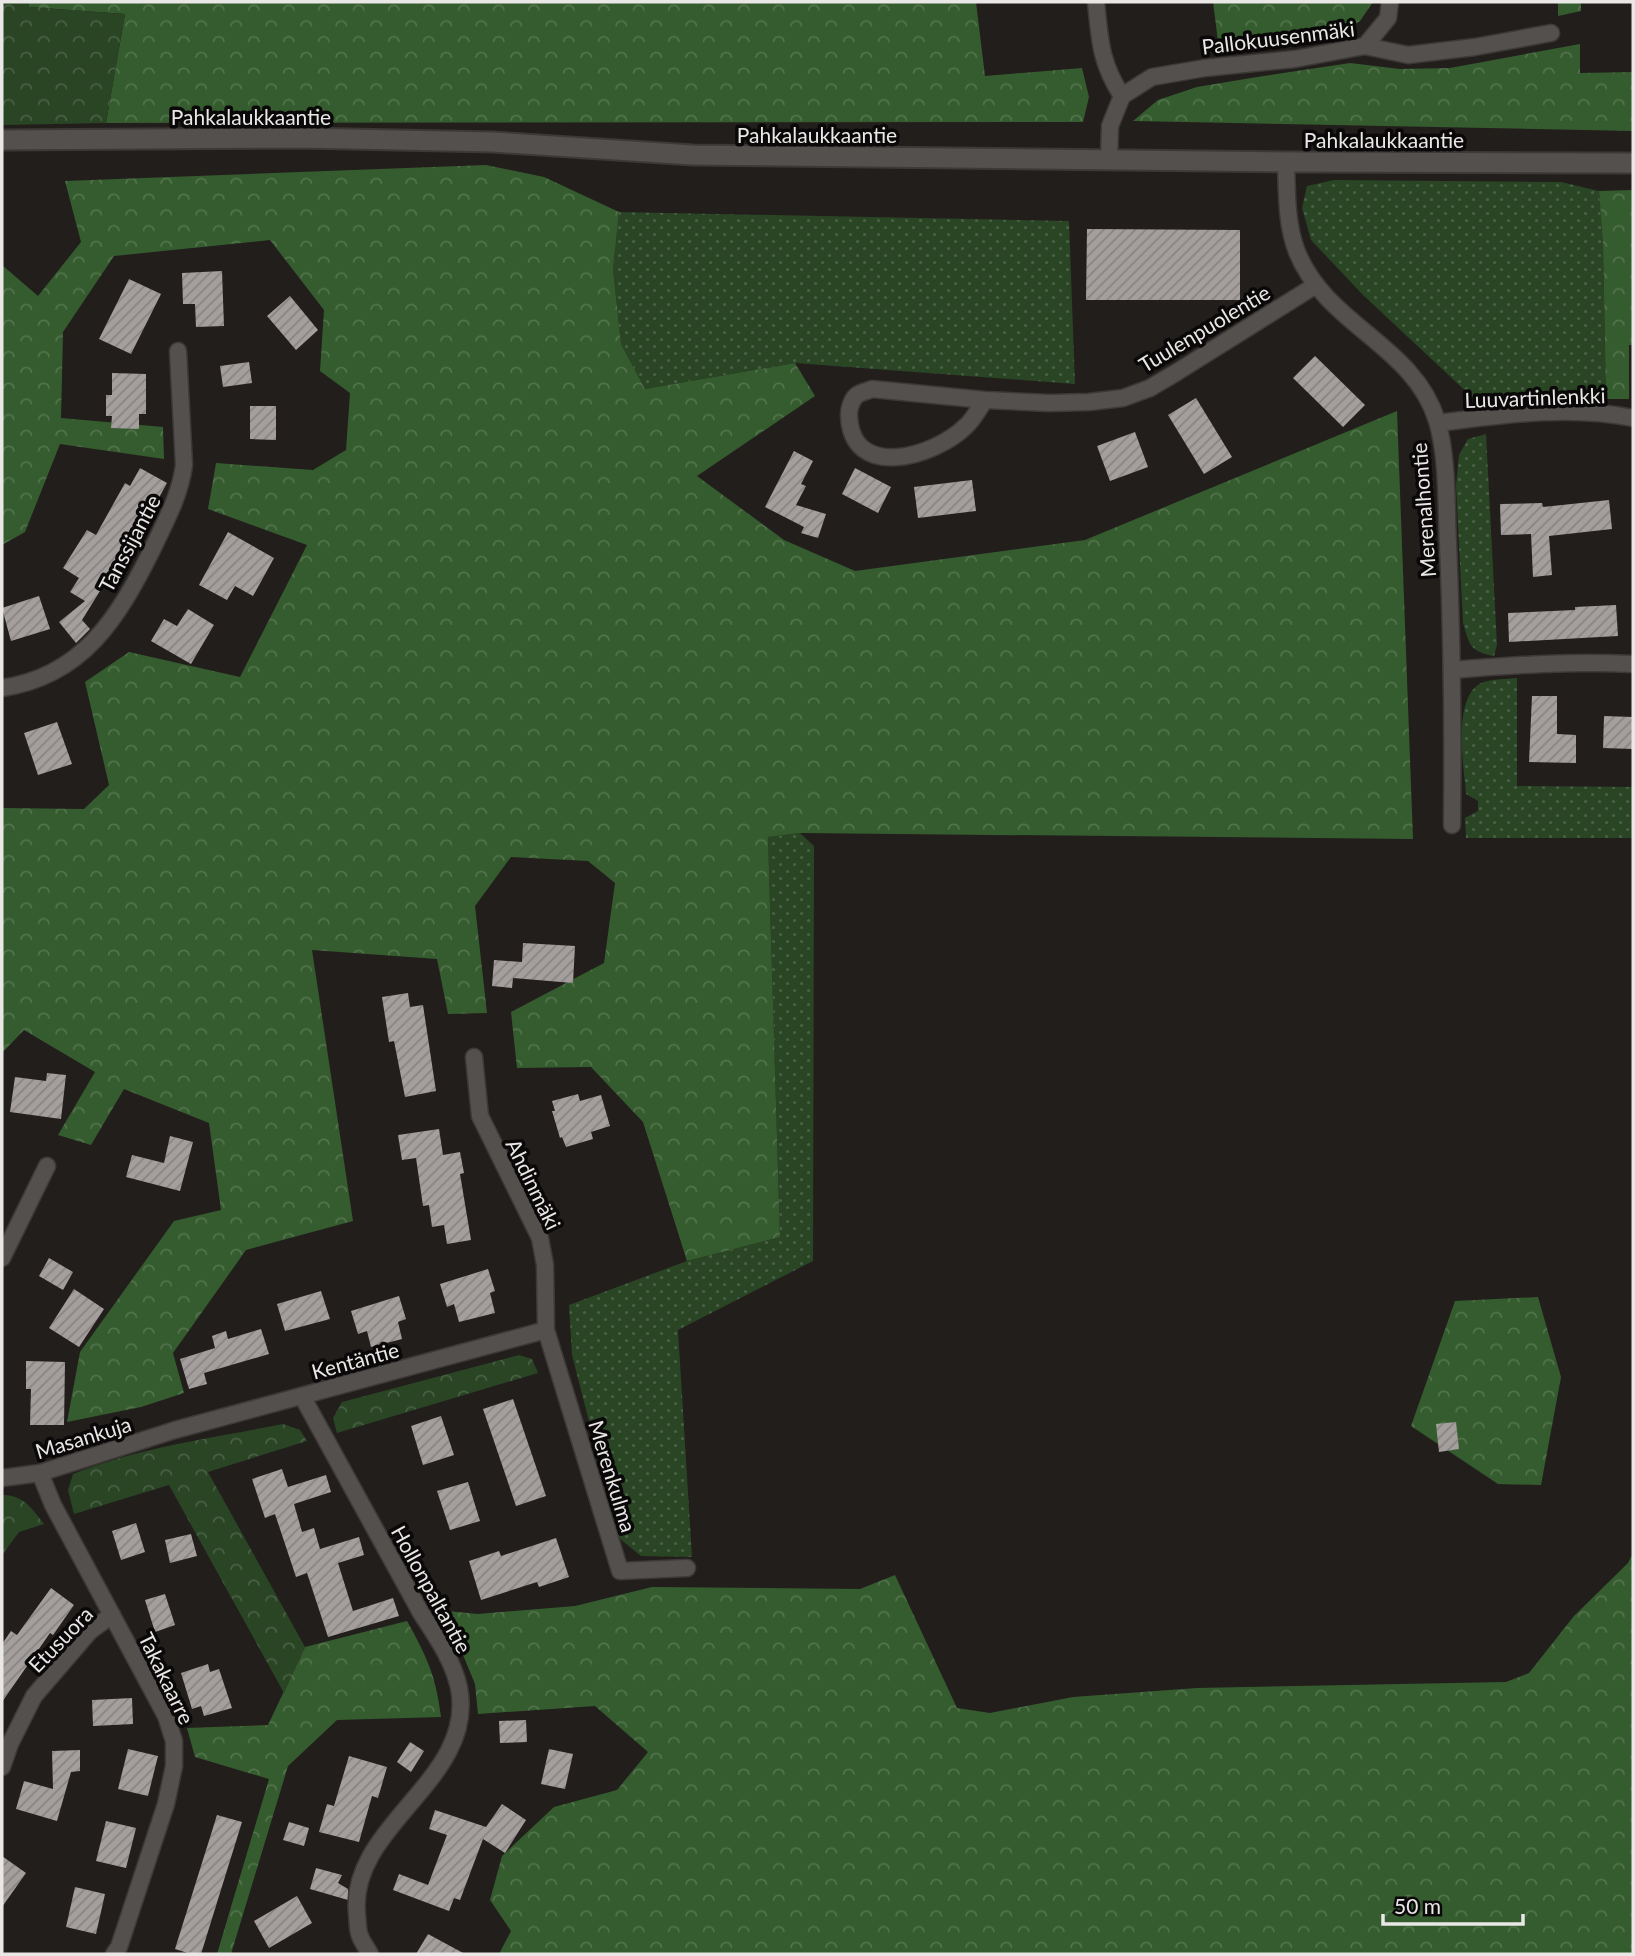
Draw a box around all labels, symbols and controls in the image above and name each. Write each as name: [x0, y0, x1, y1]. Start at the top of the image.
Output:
street label: Pallokuusenmäki: [1200, 15, 1356, 59]
street label: Pahkalaukkaantie: [171, 104, 331, 129]
street label: Pahkalaukkaantie: [737, 122, 897, 147]
street label: Pahkalaukkaantie: [1304, 127, 1464, 152]
street label: Tuulenpuolentie: [1134, 279, 1274, 377]
street label: Luuvartinlenkki: [1464, 382, 1606, 412]
street label: Merenalhontie: [1406, 442, 1440, 578]
street label: Tanssijantie: [93, 490, 165, 596]
street label: Ahdinmäki: [501, 1135, 567, 1233]
street label: Kentäntie: [309, 1336, 401, 1384]
street label: Masankuja: [32, 1411, 134, 1463]
street label: Merenkulma: [584, 1417, 642, 1535]
street label: Hollonpaltantie: [387, 1521, 477, 1657]
street label: Etusuora: [23, 1601, 97, 1677]
street label: Takakaarre: [134, 1628, 200, 1728]
scale bar: [1383, 1882, 1523, 1926]
text: 50 m: [1394, 1893, 1441, 1918]

